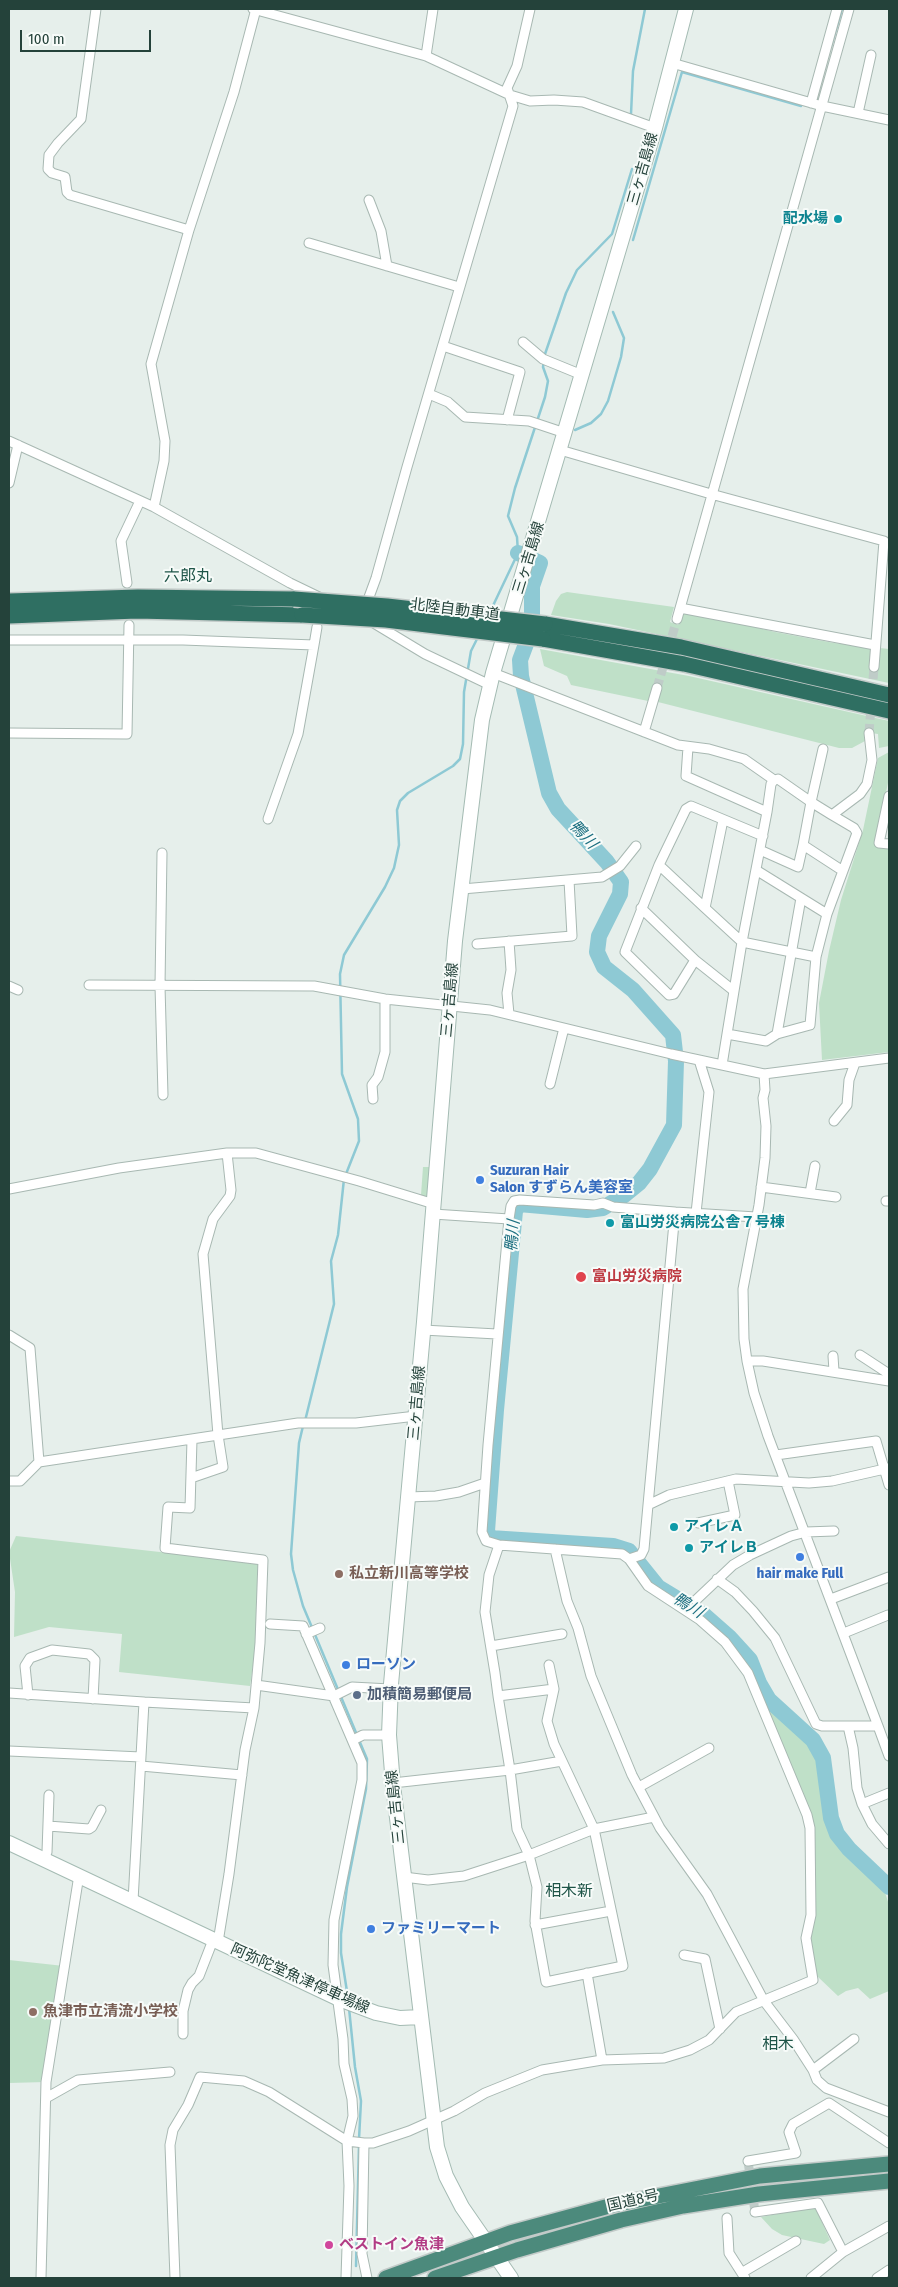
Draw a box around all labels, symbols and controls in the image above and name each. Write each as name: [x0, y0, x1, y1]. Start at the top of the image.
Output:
scale bar: [22, 20, 154, 52]
text: 100 m: [28, 30, 65, 48]
street label: 三ヶ吉島線: [624, 130, 662, 208]
place label: 配水場: [783, 210, 828, 228]
marker: 配水場: [832, 213, 844, 225]
street label: 三ヶ吉島線: [509, 520, 549, 596]
district label: 六郎丸: [164, 567, 212, 587]
street label: 北陸自動車道: [409, 596, 501, 624]
water label: 鴨川: [565, 817, 601, 853]
street label: 三ヶ吉島線: [438, 962, 462, 1038]
place label: Suzuran Hair Salon すずらん美容室: [490, 1162, 633, 1197]
marker: Suzuran Hair Salon すずらん美容室: [474, 1174, 486, 1186]
place label: 富山労災病院公舎７号棟: [620, 1214, 785, 1232]
marker: 富山労災病院公舎７号棟: [604, 1217, 616, 1229]
water label: 鴨川: [502, 1219, 524, 1253]
place label: 富山労災病院: [592, 1268, 682, 1286]
marker: 富山労災病院: [574, 1270, 588, 1284]
street label: 三ヶ吉島線: [405, 1365, 429, 1441]
place label: アイレＡ: [684, 1518, 744, 1536]
marker: アイレＡ: [668, 1521, 680, 1533]
place label: アイレＢ: [699, 1539, 759, 1557]
marker: アイレＢ: [683, 1542, 695, 1554]
marker: hair make Full: [794, 1551, 806, 1563]
place label: 私立新川高等学校: [349, 1565, 469, 1583]
place label: hair make Full: [757, 1565, 843, 1583]
marker: 私立新川高等学校: [333, 1568, 345, 1580]
water label: 鴨川: [669, 1589, 707, 1623]
place label: ローソン: [356, 1656, 416, 1674]
marker: ローソン: [340, 1659, 352, 1671]
place label: 加積簡易郵便局: [367, 1686, 472, 1704]
marker: 加積簡易郵便局: [351, 1689, 363, 1701]
street label: 三ヶ吉島線: [383, 1769, 409, 1845]
district label: 相木新: [545, 1882, 593, 1902]
place label: ファミリーマート: [381, 1920, 501, 1938]
marker: ファミリーマート: [365, 1923, 377, 1935]
street label: 阿弥陀堂魚津停車場線: [228, 1940, 372, 2018]
place label: 魚津市立清流小学校: [43, 2003, 178, 2021]
marker: 魚津市立清流小学校: [27, 2006, 39, 2018]
district label: 相木: [762, 2035, 794, 2055]
street label: 国道8号: [605, 2186, 661, 2216]
place label: ベストイン魚津: [339, 2236, 444, 2254]
marker: ベストイン魚津: [323, 2239, 335, 2251]

